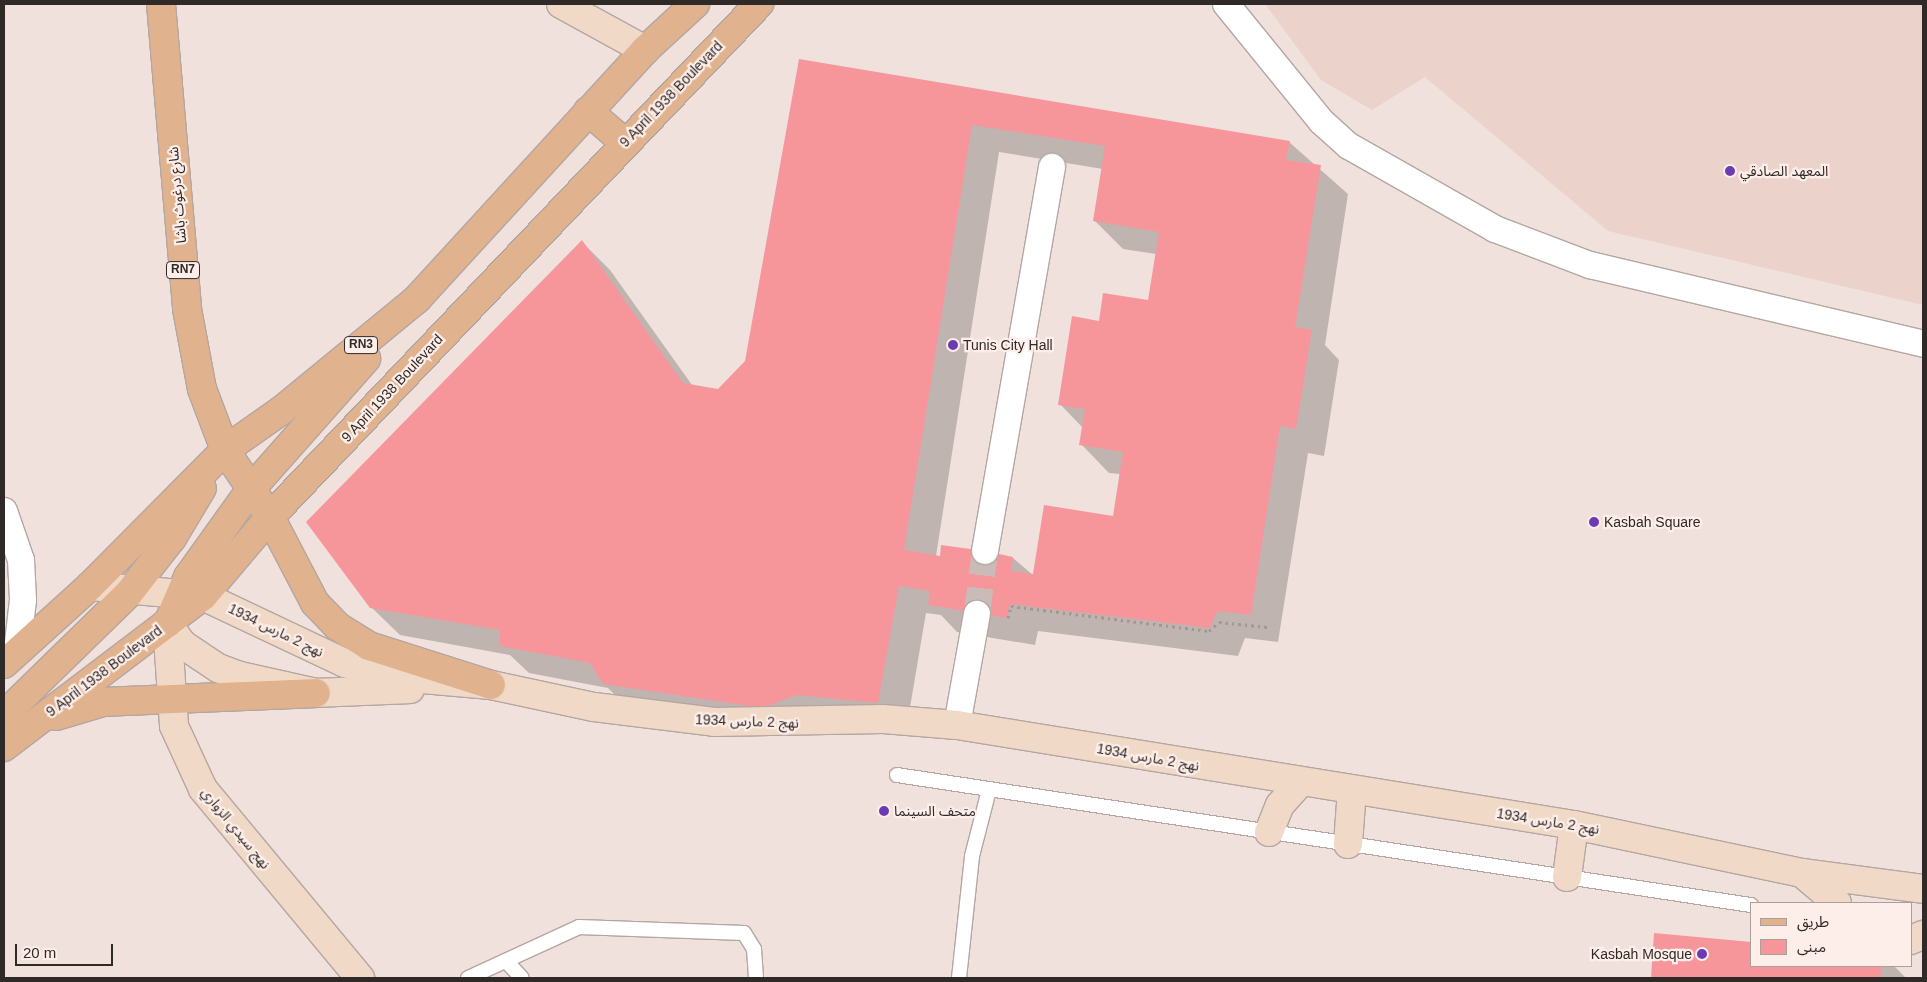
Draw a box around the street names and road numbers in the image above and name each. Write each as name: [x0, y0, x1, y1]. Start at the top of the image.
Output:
street label: 9 April 1938 Boulevard: [616, 37, 726, 151]
street label: شارع درغوث باشا: [164, 146, 190, 244]
road number: RN7: [166, 260, 200, 280]
street label: 9 April 1938 Boulevard: [338, 330, 446, 446]
road number: RN3: [344, 336, 378, 354]
street label: نهج 2 مارس 1934: [226, 600, 326, 660]
street label: 9 April 1938 Boulevard: [42, 622, 166, 720]
street label: نهج 2 مارس 1934: [695, 711, 799, 731]
street label: نهج 2 مارس 1934: [1096, 740, 1200, 774]
street label: نهج سيدي الزواري: [198, 784, 274, 872]
street label: نهج 2 مارس 1934: [1496, 805, 1600, 837]

